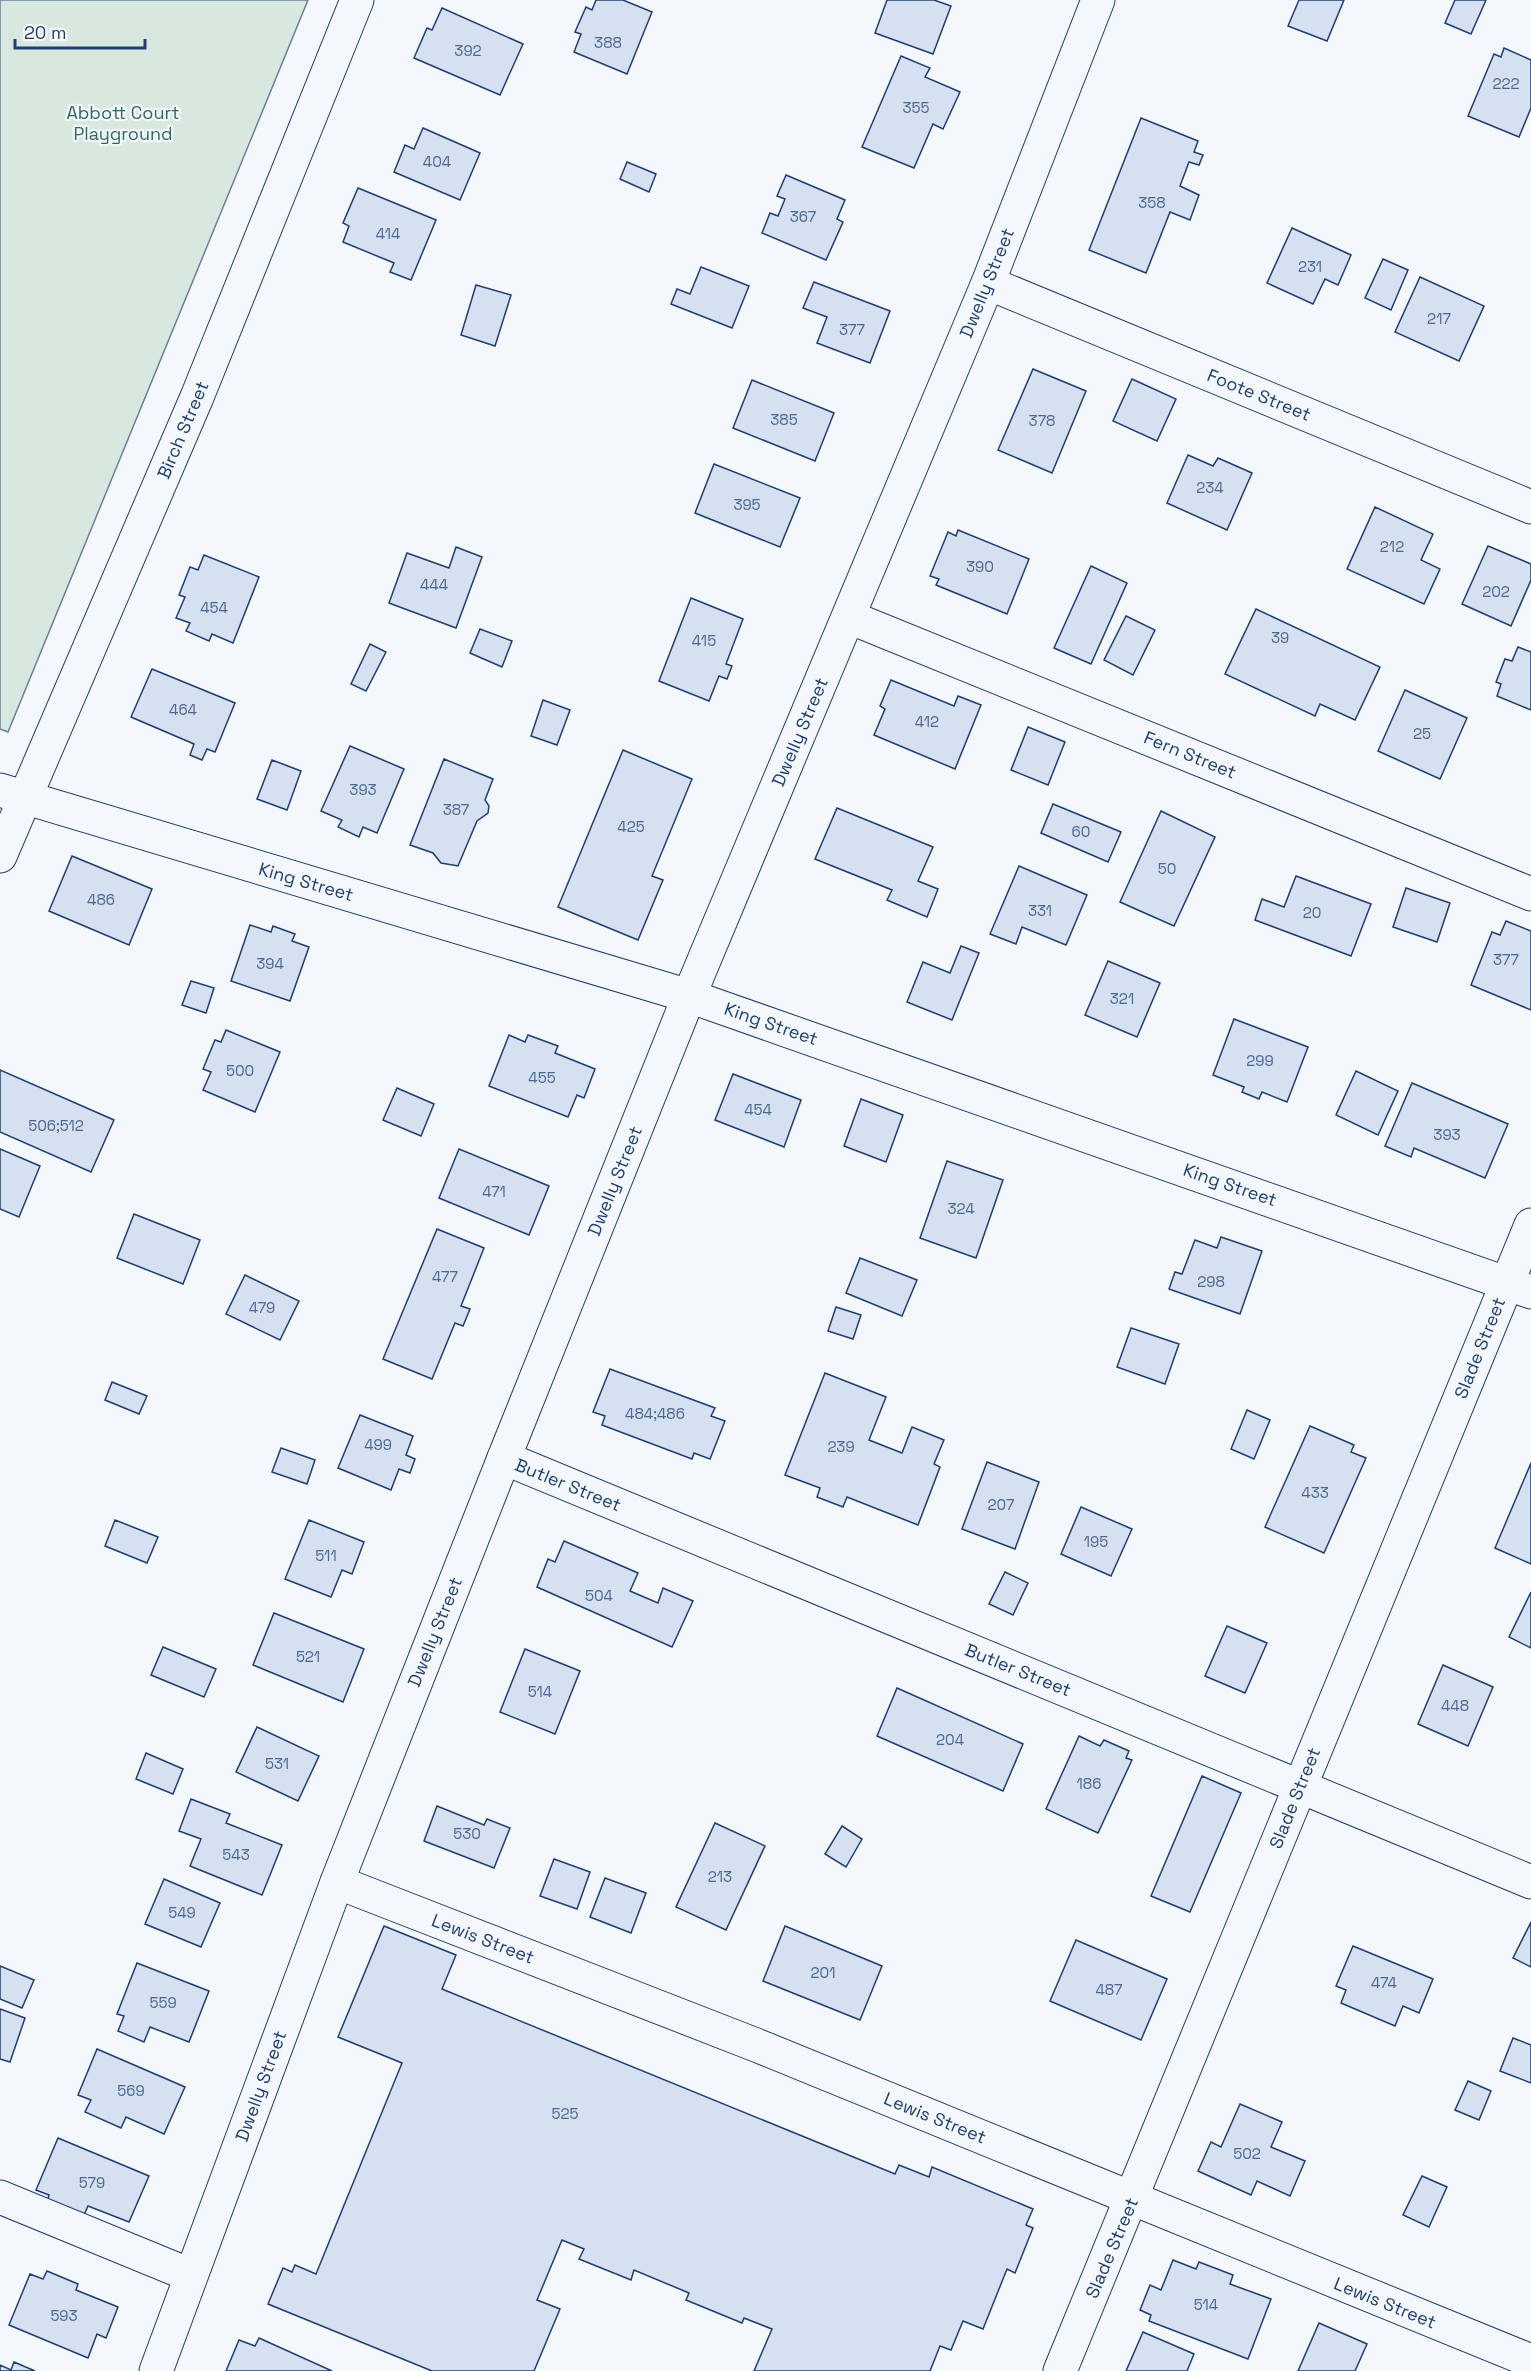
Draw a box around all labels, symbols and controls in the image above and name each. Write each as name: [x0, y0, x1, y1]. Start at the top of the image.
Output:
scale bar: [15, 12, 146, 50]
text: 20 m: [24, 21, 67, 44]
house number: 388: [594, 33, 622, 52]
house number: 392: [454, 41, 482, 60]
house number: 222: [1492, 74, 1520, 93]
house number: 355: [902, 98, 930, 117]
park label: Abbott Court Playground: [66, 101, 180, 145]
house number: 404: [423, 152, 451, 171]
house number: 358: [1138, 193, 1166, 212]
house number: 367: [790, 207, 816, 226]
house number: 414: [376, 224, 400, 243]
street label: Dwelly Street: [954, 225, 1019, 341]
house number: 231: [1298, 257, 1322, 276]
house number: 217: [1427, 309, 1451, 328]
house number: 377: [839, 320, 865, 339]
street label: Foote Street: [1204, 363, 1314, 426]
street label: Birch Street: [152, 377, 213, 482]
house number: 385: [770, 410, 798, 429]
house number: 378: [1029, 411, 1055, 430]
house number: 234: [1196, 478, 1224, 497]
house number: 395: [733, 495, 761, 514]
house number: 212: [1380, 537, 1404, 556]
house number: 390: [966, 557, 994, 576]
house number: 444: [420, 575, 448, 594]
house number: 202: [1482, 582, 1510, 601]
house number: 454: [200, 598, 228, 617]
house number: 39: [1271, 628, 1289, 647]
house number: 415: [692, 631, 716, 650]
street label: Dwelly Street: [766, 674, 833, 790]
house number: 464: [169, 700, 197, 719]
house number: 412: [915, 712, 939, 731]
house number: 25: [1413, 724, 1431, 743]
street label: Fern Street: [1141, 726, 1240, 784]
house number: 393: [349, 780, 377, 799]
house number: 387: [443, 800, 469, 819]
house number: 425: [617, 817, 645, 836]
house number: 60: [1072, 822, 1090, 841]
street label: King Street: [256, 857, 356, 906]
house number: 50: [1158, 859, 1176, 878]
house number: 486: [87, 890, 115, 909]
house number: 331: [1028, 901, 1052, 920]
house number: 20: [1303, 903, 1321, 922]
house number: 377: [1493, 950, 1519, 969]
house number: 394: [256, 954, 284, 973]
house number: 321: [1110, 989, 1134, 1008]
street label: King Street: [721, 997, 821, 1050]
house number: 299: [1246, 1051, 1274, 1070]
house number: 500: [226, 1061, 254, 1080]
house number: 455: [528, 1068, 556, 1087]
house number: 454: [744, 1100, 772, 1119]
house number: 506;512: [28, 1116, 84, 1135]
street label: Dwelly Street: [582, 1123, 647, 1239]
house number: 393: [1433, 1125, 1461, 1144]
street label: King Street: [1180, 1158, 1280, 1211]
house number: 471: [482, 1182, 506, 1201]
house number: 324: [947, 1199, 975, 1218]
house number: 477: [432, 1267, 458, 1286]
house number: 298: [1197, 1272, 1225, 1291]
street label: Slade Street: [1449, 1294, 1510, 1402]
house number: 479: [249, 1298, 275, 1317]
house number: 484;486: [625, 1404, 685, 1423]
house number: 499: [364, 1435, 392, 1454]
house number: 239: [827, 1437, 855, 1456]
street label: Butler Street: [512, 1453, 625, 1516]
house number: 433: [1301, 1483, 1329, 1502]
house number: 207: [988, 1495, 1014, 1514]
house number: 195: [1084, 1532, 1108, 1551]
house number: 511: [315, 1546, 337, 1565]
street label: Dwelly Street: [402, 1574, 467, 1690]
house number: 504: [585, 1586, 613, 1605]
street label: Butler Street: [962, 1638, 1075, 1701]
house number: 521: [296, 1647, 320, 1666]
house number: 514: [528, 1682, 552, 1701]
house number: 448: [1441, 1696, 1469, 1715]
house number: 204: [936, 1730, 964, 1749]
street label: Slade Street: [1264, 1744, 1325, 1852]
house number: 531: [265, 1754, 289, 1773]
house number: 186: [1077, 1774, 1101, 1793]
house number: 530: [453, 1824, 481, 1843]
house number: 543: [222, 1845, 250, 1864]
house number: 213: [708, 1867, 732, 1886]
house number: 549: [168, 1903, 196, 1922]
street label: Lewis Street: [429, 1908, 538, 1969]
house number: 201: [811, 1963, 835, 1982]
house number: 474: [1371, 1973, 1397, 1992]
house number: 487: [1095, 1980, 1123, 1999]
house number: 559: [149, 1993, 177, 2012]
street label: Dwelly Street: [230, 2027, 291, 2144]
house number: 569: [117, 2081, 145, 2100]
street label: Lewis Street: [881, 2087, 990, 2148]
house number: 525: [552, 2104, 578, 2123]
house number: 502: [1233, 2144, 1261, 2163]
house number: 579: [79, 2173, 105, 2192]
street label: Slade Street: [1080, 2194, 1143, 2302]
street label: Lewis Street: [1331, 2272, 1440, 2333]
house number: 514: [1194, 2295, 1218, 2314]
house number: 593: [50, 2306, 78, 2325]

